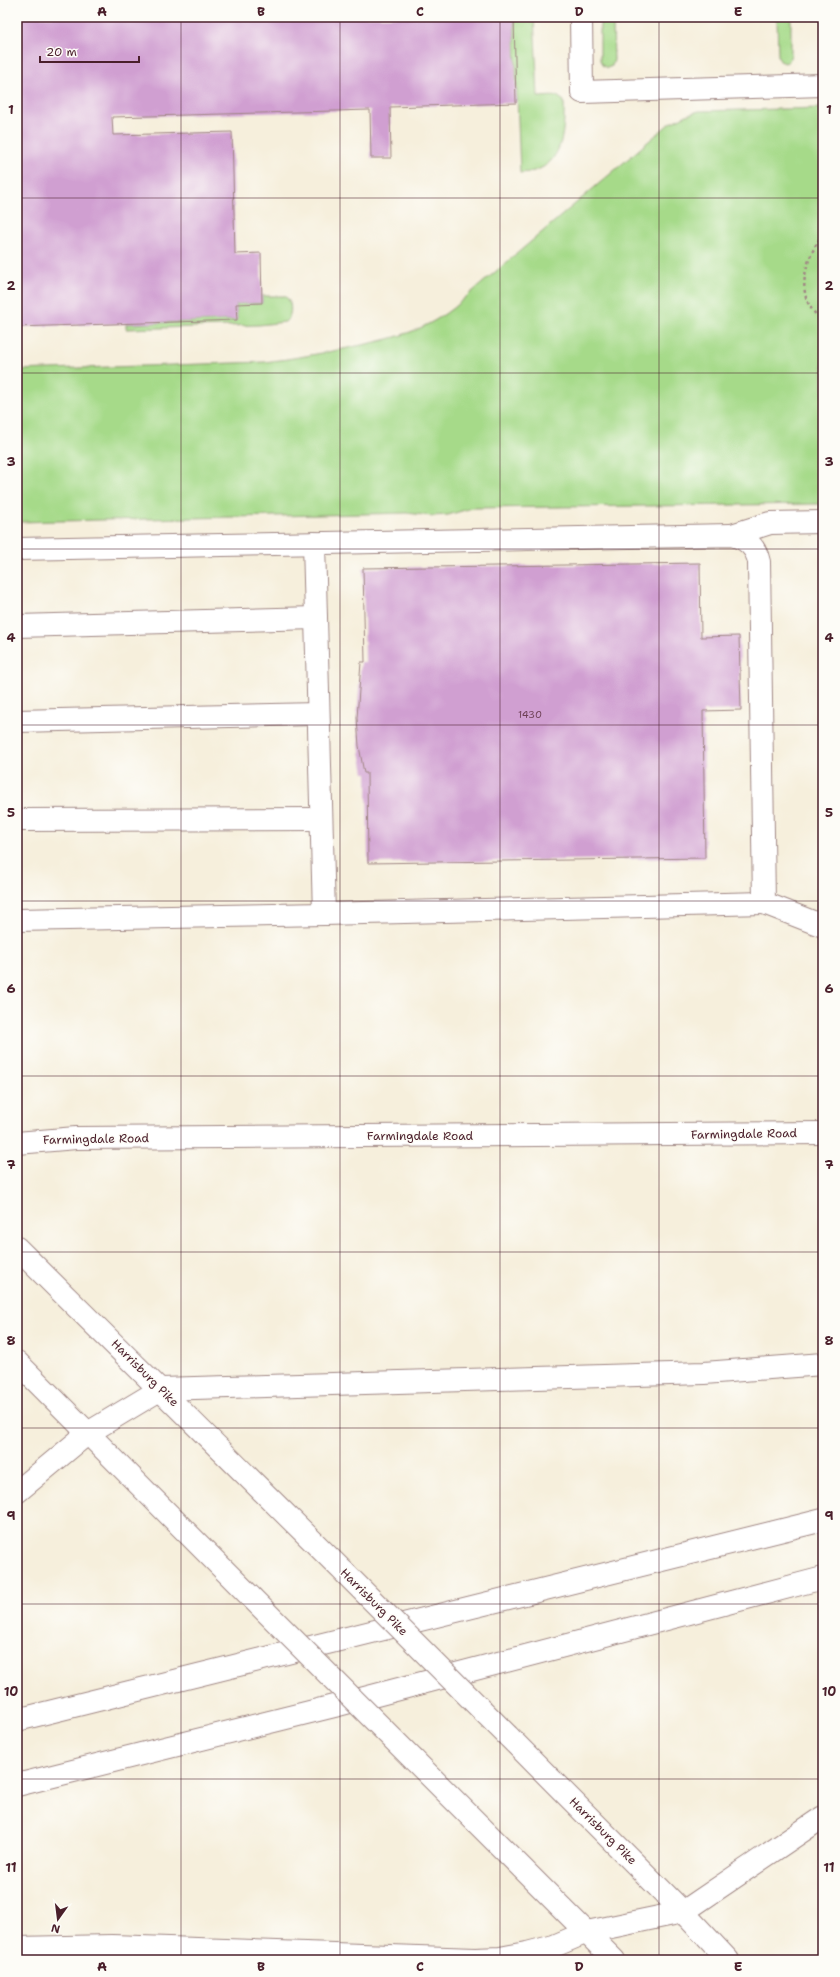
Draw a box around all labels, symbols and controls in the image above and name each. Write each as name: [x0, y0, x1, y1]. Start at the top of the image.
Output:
text: A: [97, 3, 107, 20]
text: B: [257, 3, 265, 20]
text: C: [416, 3, 424, 20]
text: D: [574, 3, 584, 20]
text: E: [734, 3, 743, 20]
scale bar: [40, 38, 139, 64]
text: 20 m: [46, 44, 77, 60]
text: 1: [8, 101, 14, 118]
text: 1: [826, 101, 832, 118]
text: 2: [6, 277, 16, 294]
text: 2: [824, 277, 834, 294]
text: 3: [6, 453, 16, 470]
text: 3: [824, 453, 834, 470]
text: 4: [6, 629, 16, 646]
text: 4: [824, 629, 834, 646]
house number: 1430: [518, 708, 542, 721]
text: 5: [7, 804, 15, 821]
text: 5: [825, 804, 833, 821]
text: 6: [6, 980, 16, 997]
text: 6: [824, 980, 834, 997]
street label: Farmingdale Road: [691, 1125, 798, 1143]
street label: Farmingdale Road: [367, 1128, 474, 1144]
street label: Farmingdale Road: [43, 1130, 150, 1148]
text: 7: [6, 1156, 16, 1173]
text: 7: [824, 1156, 834, 1173]
text: 8: [6, 1332, 16, 1349]
text: 8: [824, 1332, 834, 1349]
street label: Harrisburg Pike: [108, 1336, 182, 1410]
text: 9: [6, 1507, 16, 1524]
text: 9: [824, 1507, 834, 1524]
street label: Harrisburg Pike: [337, 1565, 411, 1639]
text: 10: [4, 1683, 18, 1700]
text: 10: [822, 1683, 836, 1700]
street label: Harrisburg Pike: [566, 1794, 640, 1868]
text: 11: [5, 1859, 17, 1876]
text: 11: [823, 1859, 835, 1876]
north arrow: [38, 1899, 78, 1939]
text: N: [49, 1920, 62, 1937]
text: A: [97, 1958, 107, 1975]
text: B: [257, 1958, 265, 1975]
text: C: [416, 1958, 424, 1975]
text: D: [574, 1958, 584, 1975]
text: E: [734, 1958, 743, 1975]

